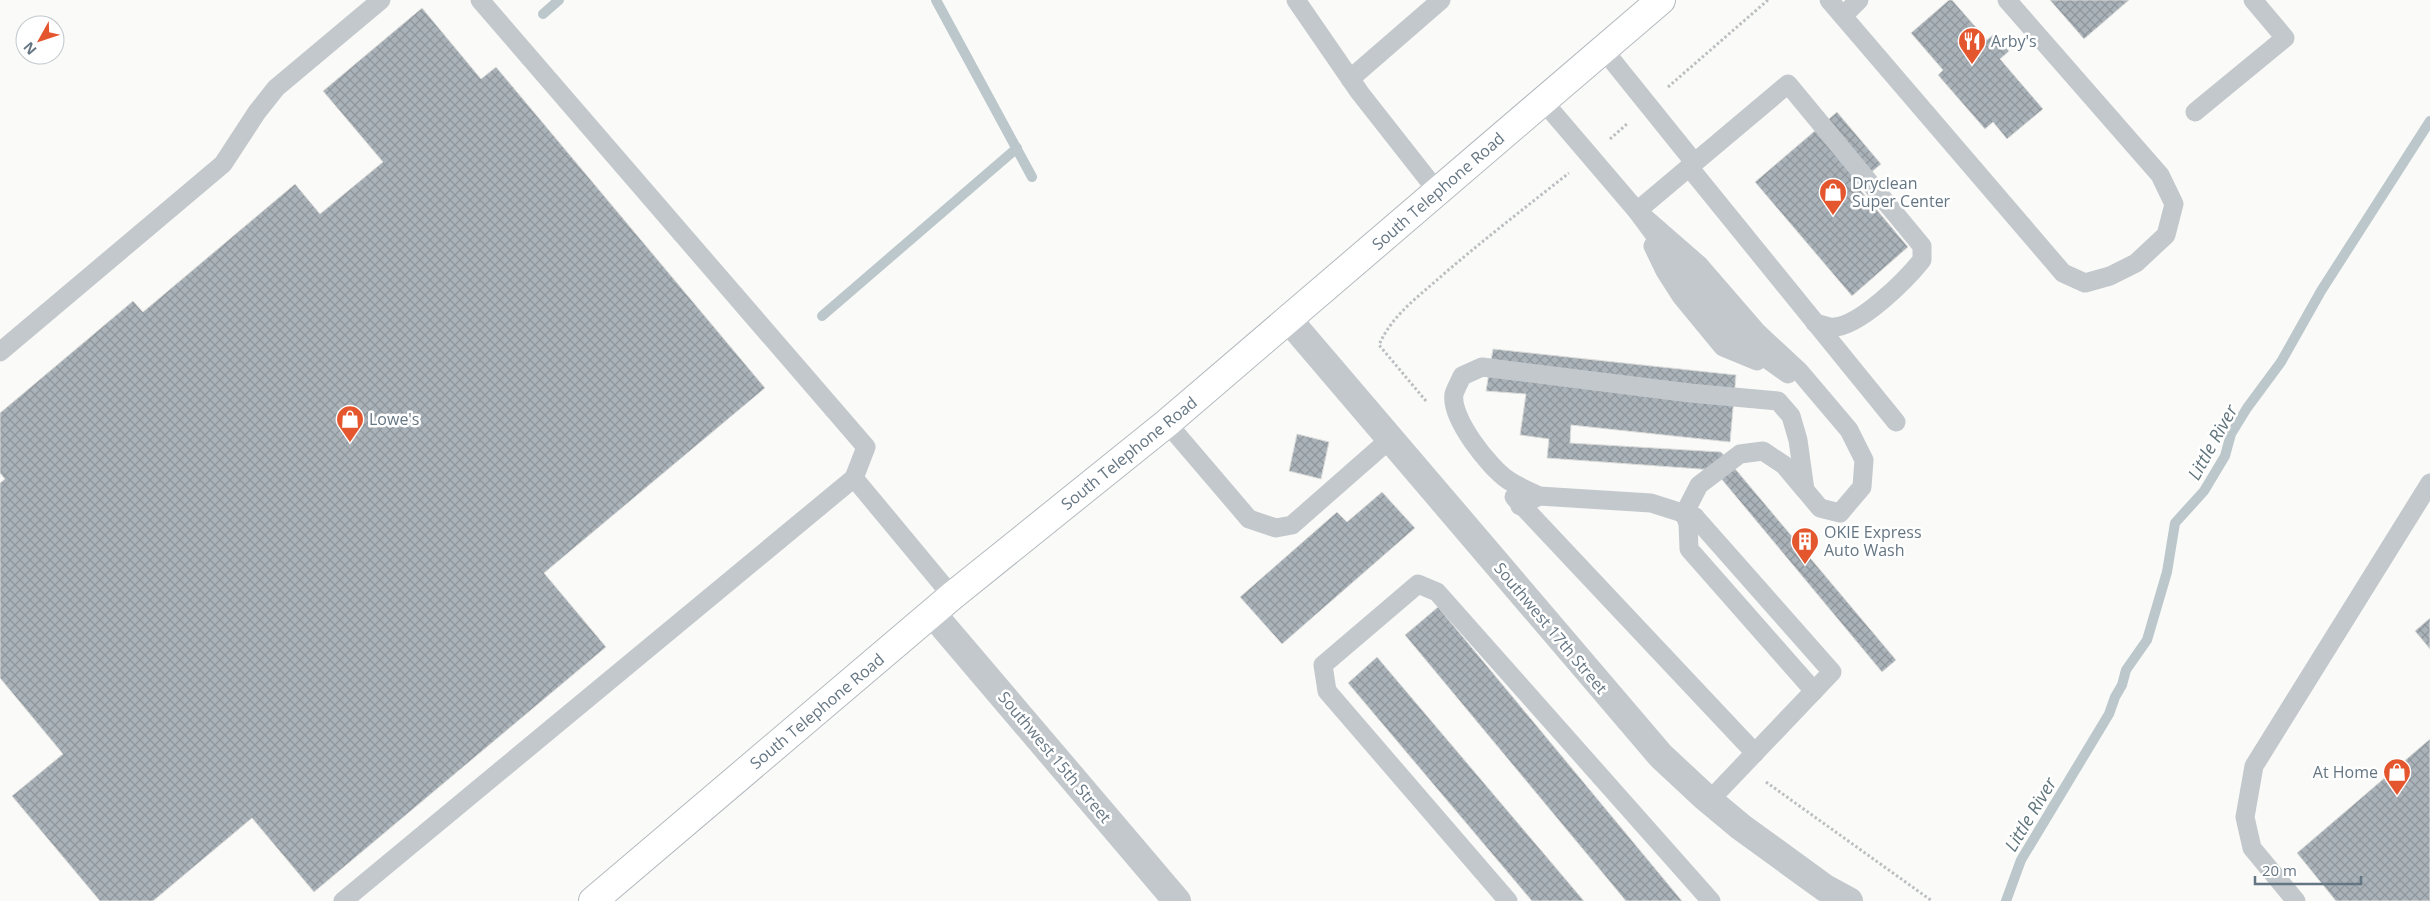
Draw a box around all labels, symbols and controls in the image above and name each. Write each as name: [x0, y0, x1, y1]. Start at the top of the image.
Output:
north arrow: [15, 15, 65, 65]
restaurant icon: Arby's: [1957, 26, 1987, 65]
place label: Arby's: [1991, 30, 2037, 52]
text: N: [19, 38, 41, 59]
street label: South Telephone Road: [1367, 127, 1509, 255]
place label: Dryclean Super Center: [1852, 172, 1951, 212]
shop icon: Dryclean Super Center: [1818, 177, 1848, 216]
street label: South Telephone Road: [1056, 391, 1202, 515]
water label: Little River: [2182, 399, 2243, 484]
shop icon: Lowe's: [335, 404, 365, 443]
place label: Lowe's: [369, 408, 420, 430]
place label: OKIE Express Auto Wash: [1824, 521, 1922, 561]
building icon: OKIE Express Auto Wash: [1790, 526, 1820, 565]
street label: Southwest 17th Street: [1489, 558, 1613, 699]
street label: South Telephone Road: [745, 648, 889, 774]
street label: Southwest 15th Street: [993, 687, 1117, 828]
shop icon: At Home: [2382, 757, 2412, 796]
place label: At Home: [2313, 761, 2378, 783]
water label: Little River: [1998, 772, 2062, 856]
scale bar: [2255, 854, 2361, 886]
text: 20 m: [2262, 860, 2297, 880]

